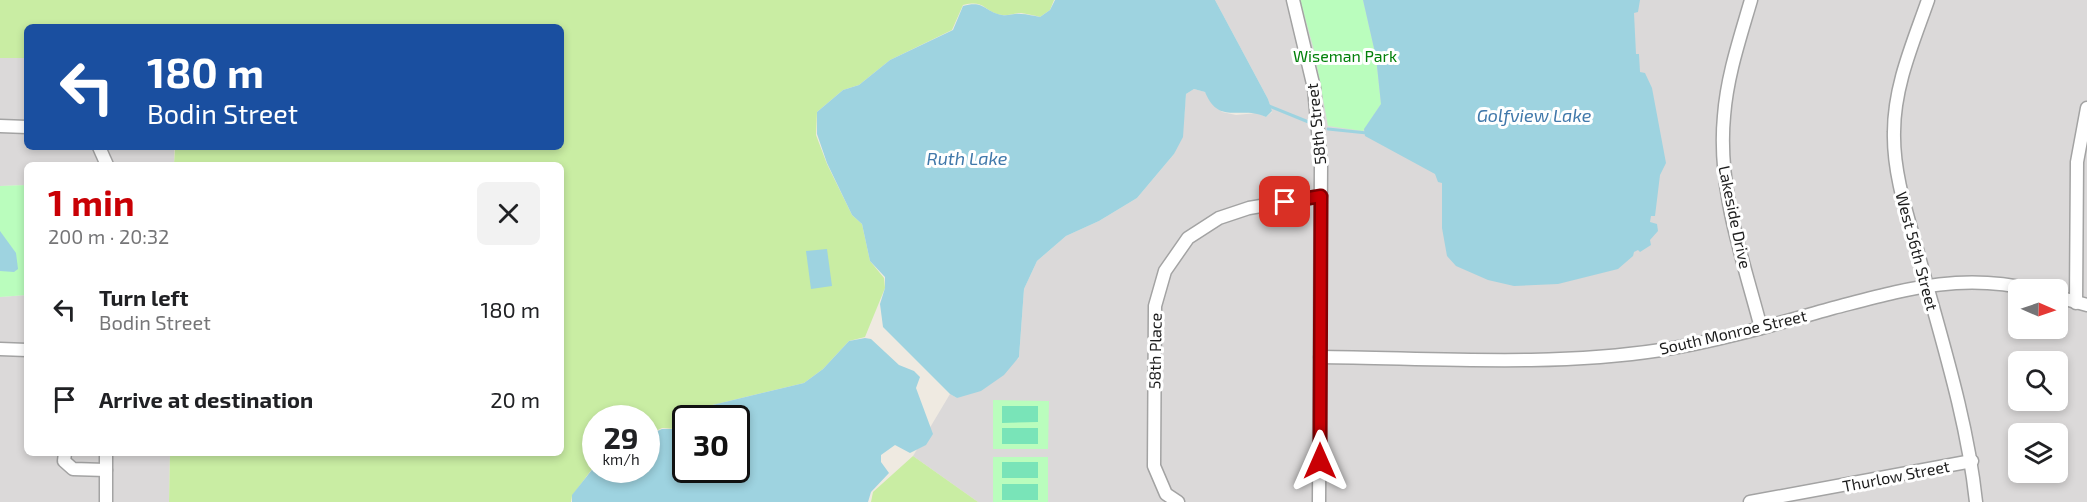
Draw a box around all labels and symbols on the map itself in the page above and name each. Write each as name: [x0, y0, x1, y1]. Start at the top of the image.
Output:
park label: Wiseman Park: [1293, 46, 1397, 65]
street label: 58th Street: [1302, 82, 1329, 166]
water label: Golfview Lake: [1477, 104, 1592, 126]
water label: Ruth Lake: [927, 147, 1008, 169]
street label: Lakeside Drive: [1715, 164, 1756, 270]
pin: [1259, 176, 1310, 227]
street label: West 56th Street: [1892, 189, 1943, 312]
north arrow: [2008, 279, 2068, 339]
street label: South Monroe Street: [1657, 305, 1808, 358]
street label: 58th Place: [1144, 313, 1165, 389]
speed limit sign: 30: [672, 405, 750, 483]
position arrow: [1288, 429, 1352, 493]
street label: Thurlow Street: [1841, 456, 1951, 495]

